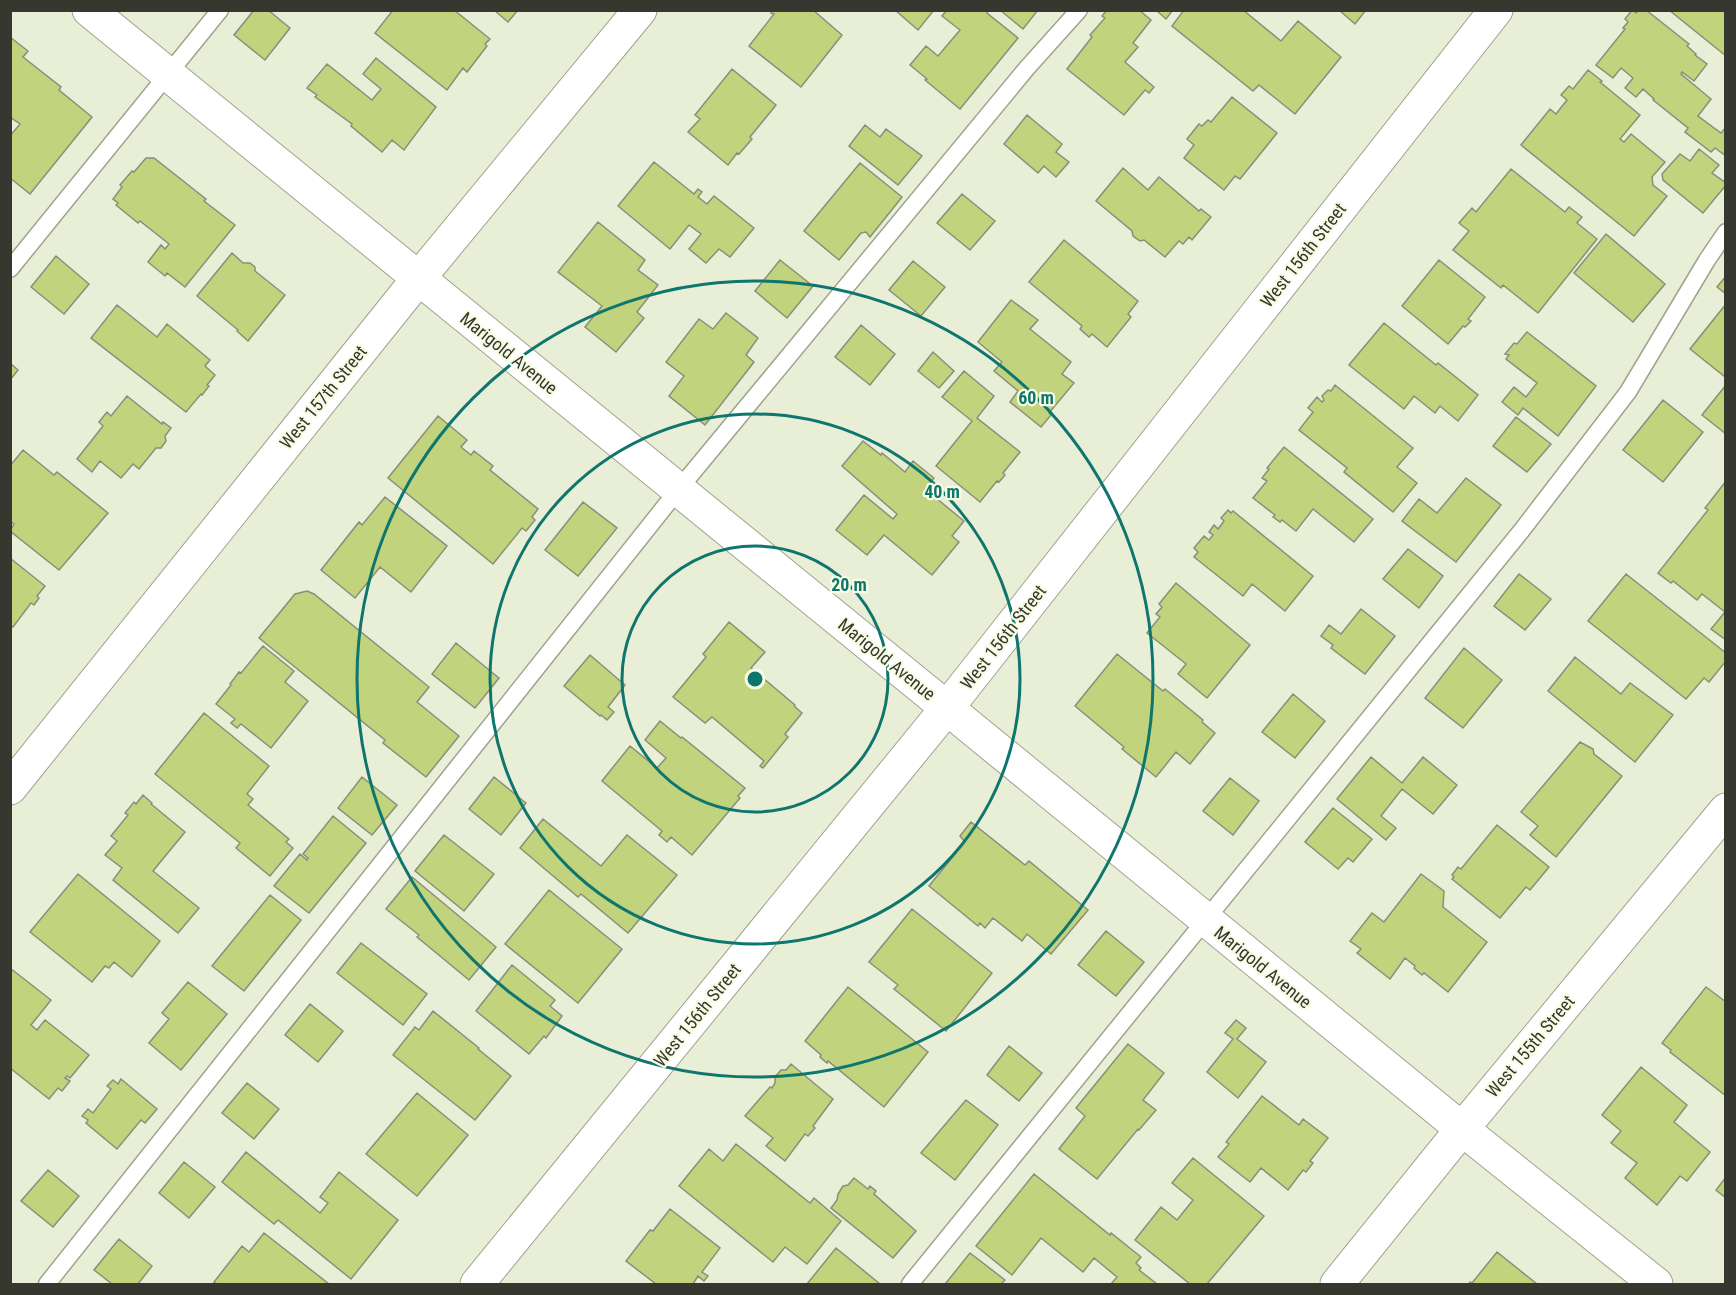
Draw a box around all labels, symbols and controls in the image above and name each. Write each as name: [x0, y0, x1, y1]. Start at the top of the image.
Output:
street label: West 156th Street: [1256, 199, 1350, 311]
street label: Marigold Avenue: [456, 307, 562, 399]
street label: West 157th Street: [275, 341, 371, 453]
text: 60 m: [1018, 387, 1054, 408]
text: 40 m: [924, 481, 960, 502]
text: 20 m: [831, 574, 867, 595]
street label: West 156th Street: [956, 581, 1050, 693]
street label: Marigold Avenue: [834, 613, 940, 705]
centre of rings: [745, 669, 765, 689]
street label: Marigold Avenue: [1210, 921, 1316, 1013]
street label: West 156th Street: [649, 959, 745, 1071]
street label: West 155th Street: [1481, 991, 1579, 1101]

